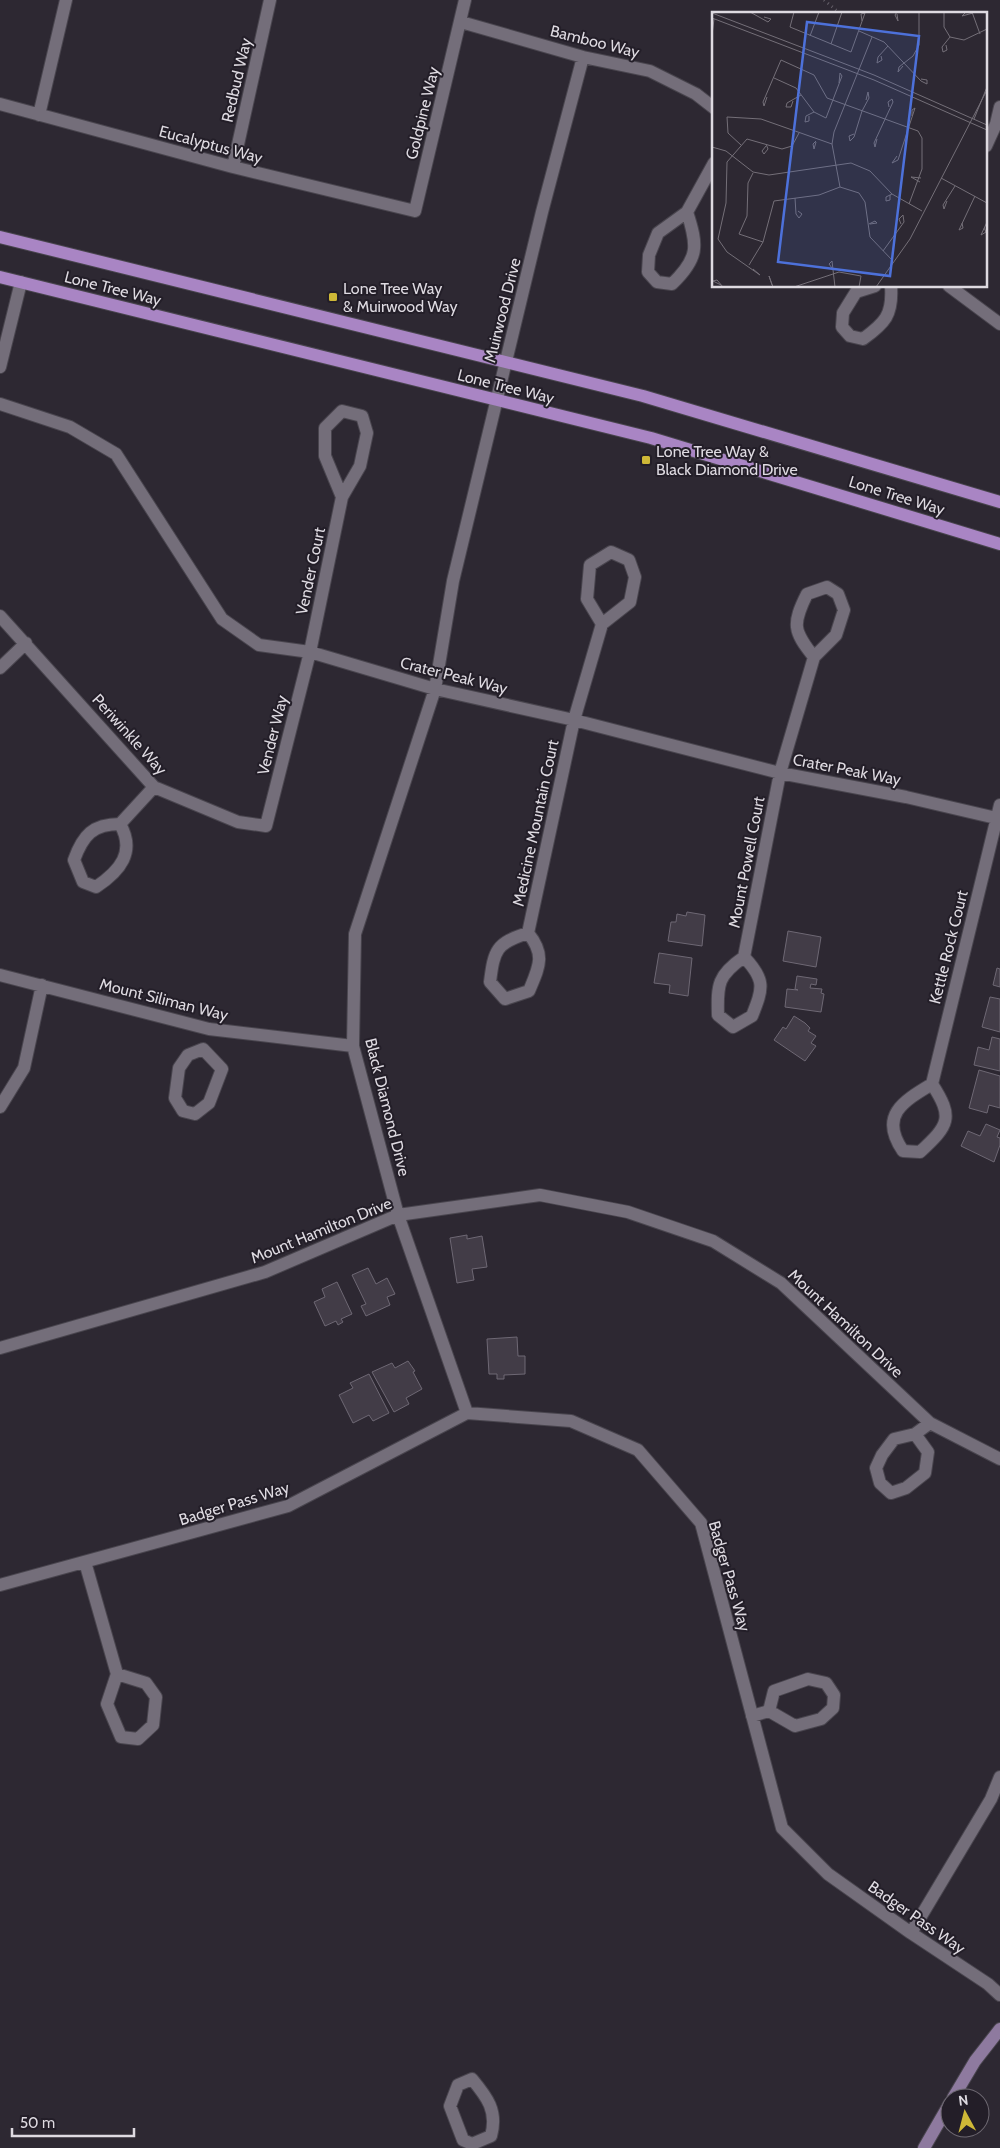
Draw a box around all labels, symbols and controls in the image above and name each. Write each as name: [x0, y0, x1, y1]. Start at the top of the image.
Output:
inset map: [712, 12, 988, 288]
street label: Bamboo Way: [548, 21, 641, 62]
street label: Redbud Way: [218, 36, 255, 124]
street label: Goldpine Way: [402, 65, 443, 162]
street label: Eucalyptus Way: [157, 122, 265, 167]
street label: Muirwood Drive: [480, 256, 525, 364]
street label: Lone Tree Way: [62, 267, 163, 310]
place label: Lone Tree Way & Muirwood Way: [343, 279, 458, 316]
marker: Lone Tree Way & Muirwood Way: [327, 291, 339, 303]
street label: Lone Tree Way: [455, 365, 556, 408]
place label: Lone Tree Way & Black Diamond Drive: [656, 442, 798, 479]
marker: Lone Tree Way & Black Diamond Drive: [640, 454, 652, 466]
street label: Lone Tree Way: [847, 472, 947, 519]
street label: Vender Court: [292, 525, 329, 617]
street label: Crater Peak Way: [398, 653, 509, 698]
street label: Periwinkle Way: [88, 690, 171, 779]
street label: Vender Way: [253, 693, 292, 777]
street label: Medicine Mountain Court: [509, 738, 563, 908]
street label: Crater Peak Way: [791, 750, 903, 789]
street label: Mount Powell Court: [724, 794, 769, 929]
street label: Kettle Rock Court: [925, 888, 972, 1006]
street label: Mount Siliman Way: [98, 974, 230, 1025]
street label: Black Diamond Drive: [361, 1036, 414, 1178]
street label: Mount Hamilton Drive: [248, 1194, 394, 1267]
street label: Mount Hamilton Drive: [784, 1265, 907, 1382]
street label: Badger Pass Way: [177, 1478, 292, 1529]
street label: Badger Pass Way: [705, 1519, 754, 1634]
street label: Badger Pass Way: [864, 1877, 969, 1958]
north arrow: [940, 2088, 990, 2138]
text: N: [957, 2091, 969, 2110]
scale bar: [12, 2106, 135, 2138]
text: 50 m: [20, 2114, 55, 2132]

